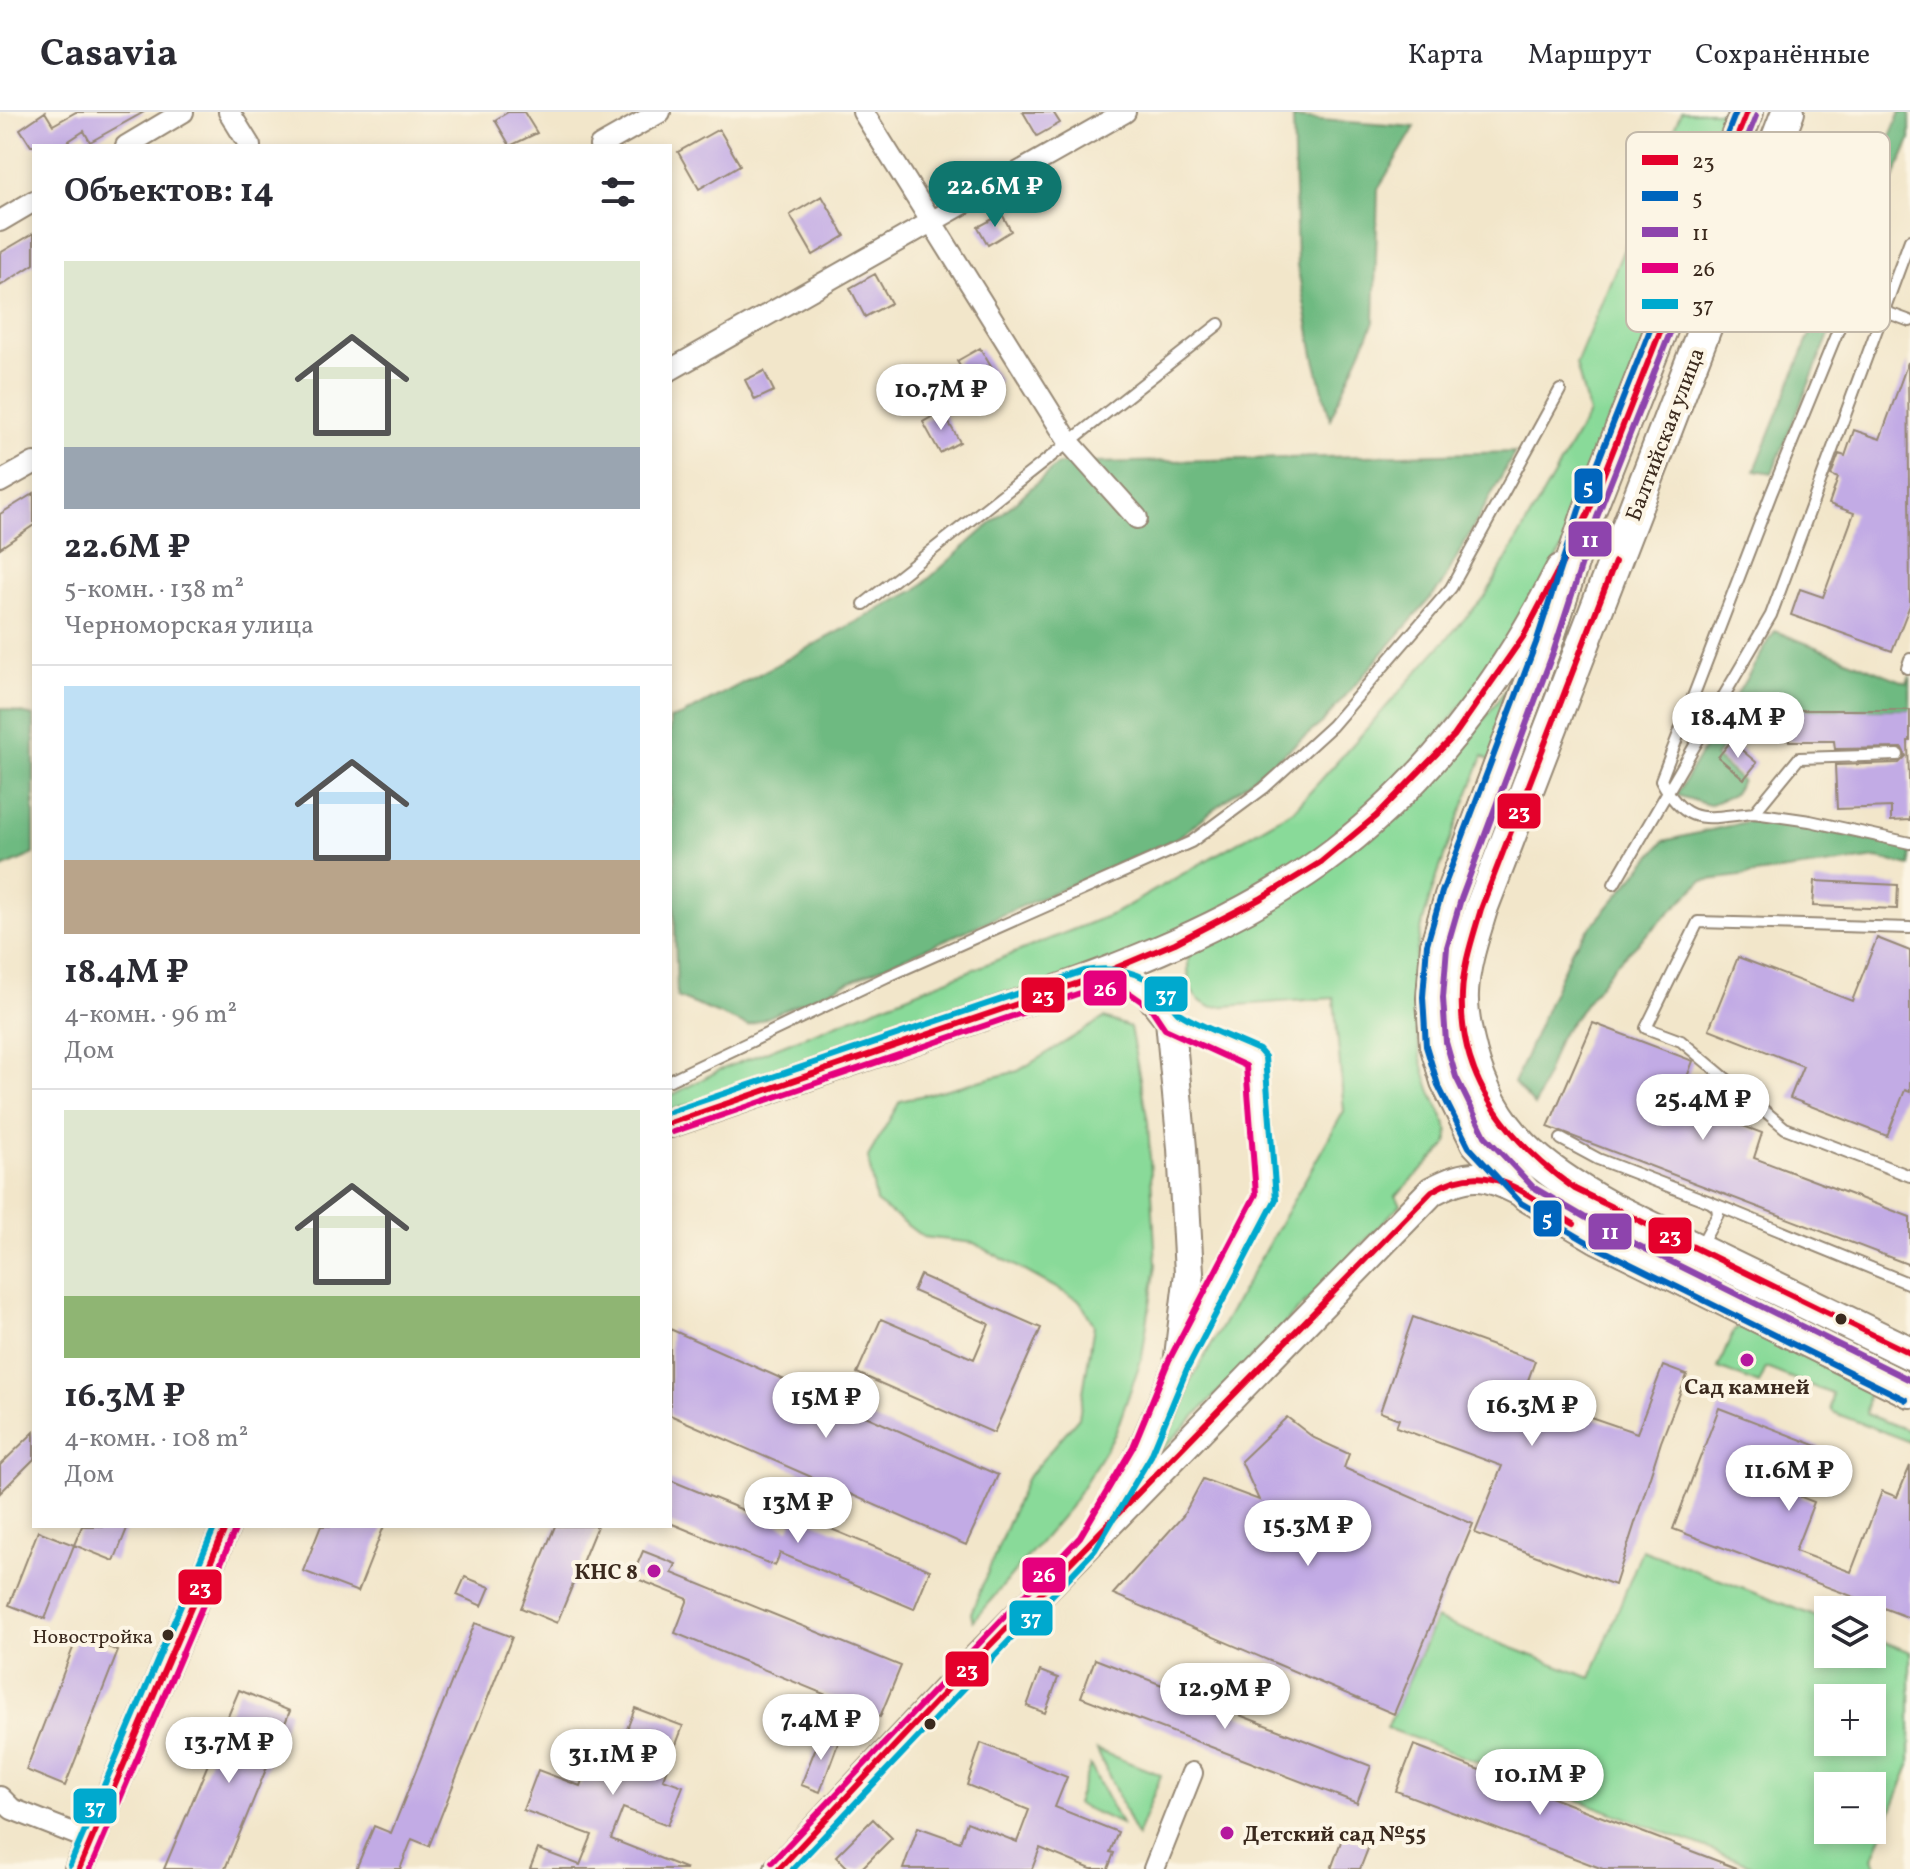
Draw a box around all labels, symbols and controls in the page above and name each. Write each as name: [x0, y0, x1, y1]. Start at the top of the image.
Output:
text: Casavia: [40, 29, 178, 82]
text: Карта: [1408, 36, 1484, 75]
text: Маршрут: [1528, 36, 1651, 75]
text: Сохранённые: [1695, 36, 1870, 75]
legend: [1626, 132, 1890, 332]
text: 23: [1692, 147, 1714, 178]
pin: 22.6M ₽: [921, 161, 1069, 229]
text: Объектов: 14: [64, 169, 274, 216]
text: 22.6M ₽: [947, 169, 1043, 205]
icon: filters: [596, 170, 640, 214]
text: 5: [1692, 183, 1703, 214]
text: 11: [1692, 219, 1709, 250]
text: 26: [1692, 255, 1715, 286]
text: 37: [1692, 291, 1714, 322]
icon: home: [280, 313, 424, 457]
street label: Балтийская улица: [1619, 344, 1714, 526]
pin: 10.7M ₽: [867, 364, 1015, 432]
text: 10.7M ₽: [894, 372, 988, 408]
line badge: 5: [1573, 467, 1604, 505]
text: 5: [1583, 473, 1593, 504]
line badge: 11: [1567, 520, 1613, 558]
text: 22.6M ₽: [64, 525, 191, 572]
text: 11: [1581, 526, 1599, 557]
text: 5-комн. · 138 m²: [64, 572, 244, 608]
text: Черноморская улица: [64, 608, 314, 644]
pin: 18.4M ₽: [1664, 692, 1812, 760]
text: 18.4M ₽: [1690, 700, 1786, 736]
icon: home: [280, 738, 424, 882]
line badge: 23: [1496, 792, 1542, 830]
text: 23: [1508, 798, 1530, 829]
text: 18.4M ₽: [64, 950, 189, 997]
line badge: 26: [1082, 969, 1128, 1007]
text: 26: [1093, 975, 1117, 1006]
line badge: 37: [1143, 975, 1189, 1013]
line badge: 23: [1020, 976, 1066, 1014]
text: 37: [1155, 981, 1177, 1012]
text: 23: [1032, 982, 1054, 1013]
text: 4-комн. · 96 m²: [64, 997, 237, 1033]
text: Дом: [64, 1033, 114, 1069]
pin: 25.4M ₽: [1629, 1074, 1777, 1142]
text: 25.4M ₽: [1654, 1082, 1752, 1118]
icon: home: [280, 1162, 424, 1306]
line badge: 5: [1532, 1199, 1563, 1238]
text: 5: [1542, 1205, 1552, 1236]
line badge: 11: [1587, 1212, 1633, 1251]
line badge: 23: [1647, 1216, 1693, 1255]
text: 11: [1601, 1218, 1619, 1249]
text: 23: [1659, 1222, 1681, 1253]
unlabelled marker: [1833, 1311, 1849, 1327]
marker: Сад камней: [1738, 1351, 1756, 1369]
pin: 15M ₽: [770, 1372, 882, 1440]
place label: Сад камней: [1684, 1373, 1810, 1404]
text: 16.3M ₽: [64, 1374, 186, 1421]
text: 15M ₽: [790, 1380, 862, 1416]
pin: 16.3M ₽: [1458, 1380, 1606, 1448]
text: 16.3M ₽: [1485, 1388, 1579, 1424]
text: 4-комн. · 108 m²: [64, 1421, 248, 1457]
pin: 11.6M ₽: [1715, 1445, 1863, 1513]
text: 11.6M ₽: [1744, 1453, 1834, 1489]
text: Дом: [64, 1457, 114, 1493]
pin: 13M ₽: [742, 1477, 854, 1545]
text: 13M ₽: [762, 1485, 834, 1521]
pin: 15.3M ₽: [1234, 1500, 1382, 1568]
text: 15.3M ₽: [1262, 1508, 1354, 1544]
line badge: 26: [1021, 1556, 1067, 1594]
place label: КНС 8: [574, 1558, 638, 1589]
text: 26: [1032, 1561, 1056, 1592]
marker: КНС 8: [645, 1562, 663, 1580]
line badge: 23: [177, 1568, 223, 1606]
text: 23: [189, 1574, 211, 1605]
map controls: [1814, 1596, 1886, 1844]
button: layers: [1814, 1596, 1886, 1668]
line badge: 37: [1008, 1599, 1054, 1637]
text: 37: [1020, 1604, 1042, 1635]
place label: Новостройка: [33, 1624, 153, 1652]
marker: Новостройка: [160, 1627, 176, 1643]
line badge: 23: [944, 1650, 990, 1688]
text: 23: [956, 1656, 978, 1687]
pin: 12.9M ₽: [1151, 1663, 1299, 1731]
text: 12.9M ₽: [1178, 1671, 1272, 1707]
button: +: [1814, 1684, 1886, 1756]
pin: 7.4M ₽: [756, 1694, 886, 1762]
text: 7.4M ₽: [780, 1702, 862, 1738]
unlabelled marker: [922, 1716, 938, 1732]
pin: 13.7M ₽: [155, 1717, 303, 1785]
text: 13.7M ₽: [184, 1725, 274, 1761]
pin: 31.1M ₽: [539, 1729, 687, 1797]
text: 31.1M ₽: [568, 1737, 658, 1773]
pin: 10.1M ₽: [1466, 1749, 1614, 1817]
text: 10.1M ₽: [1494, 1757, 1586, 1793]
button: −: [1814, 1772, 1886, 1844]
line badge: 37: [72, 1787, 118, 1825]
text: 37: [84, 1793, 106, 1824]
place label: Детский сад №55: [1243, 1820, 1426, 1851]
marker: Детский сад №55: [1218, 1824, 1236, 1842]

